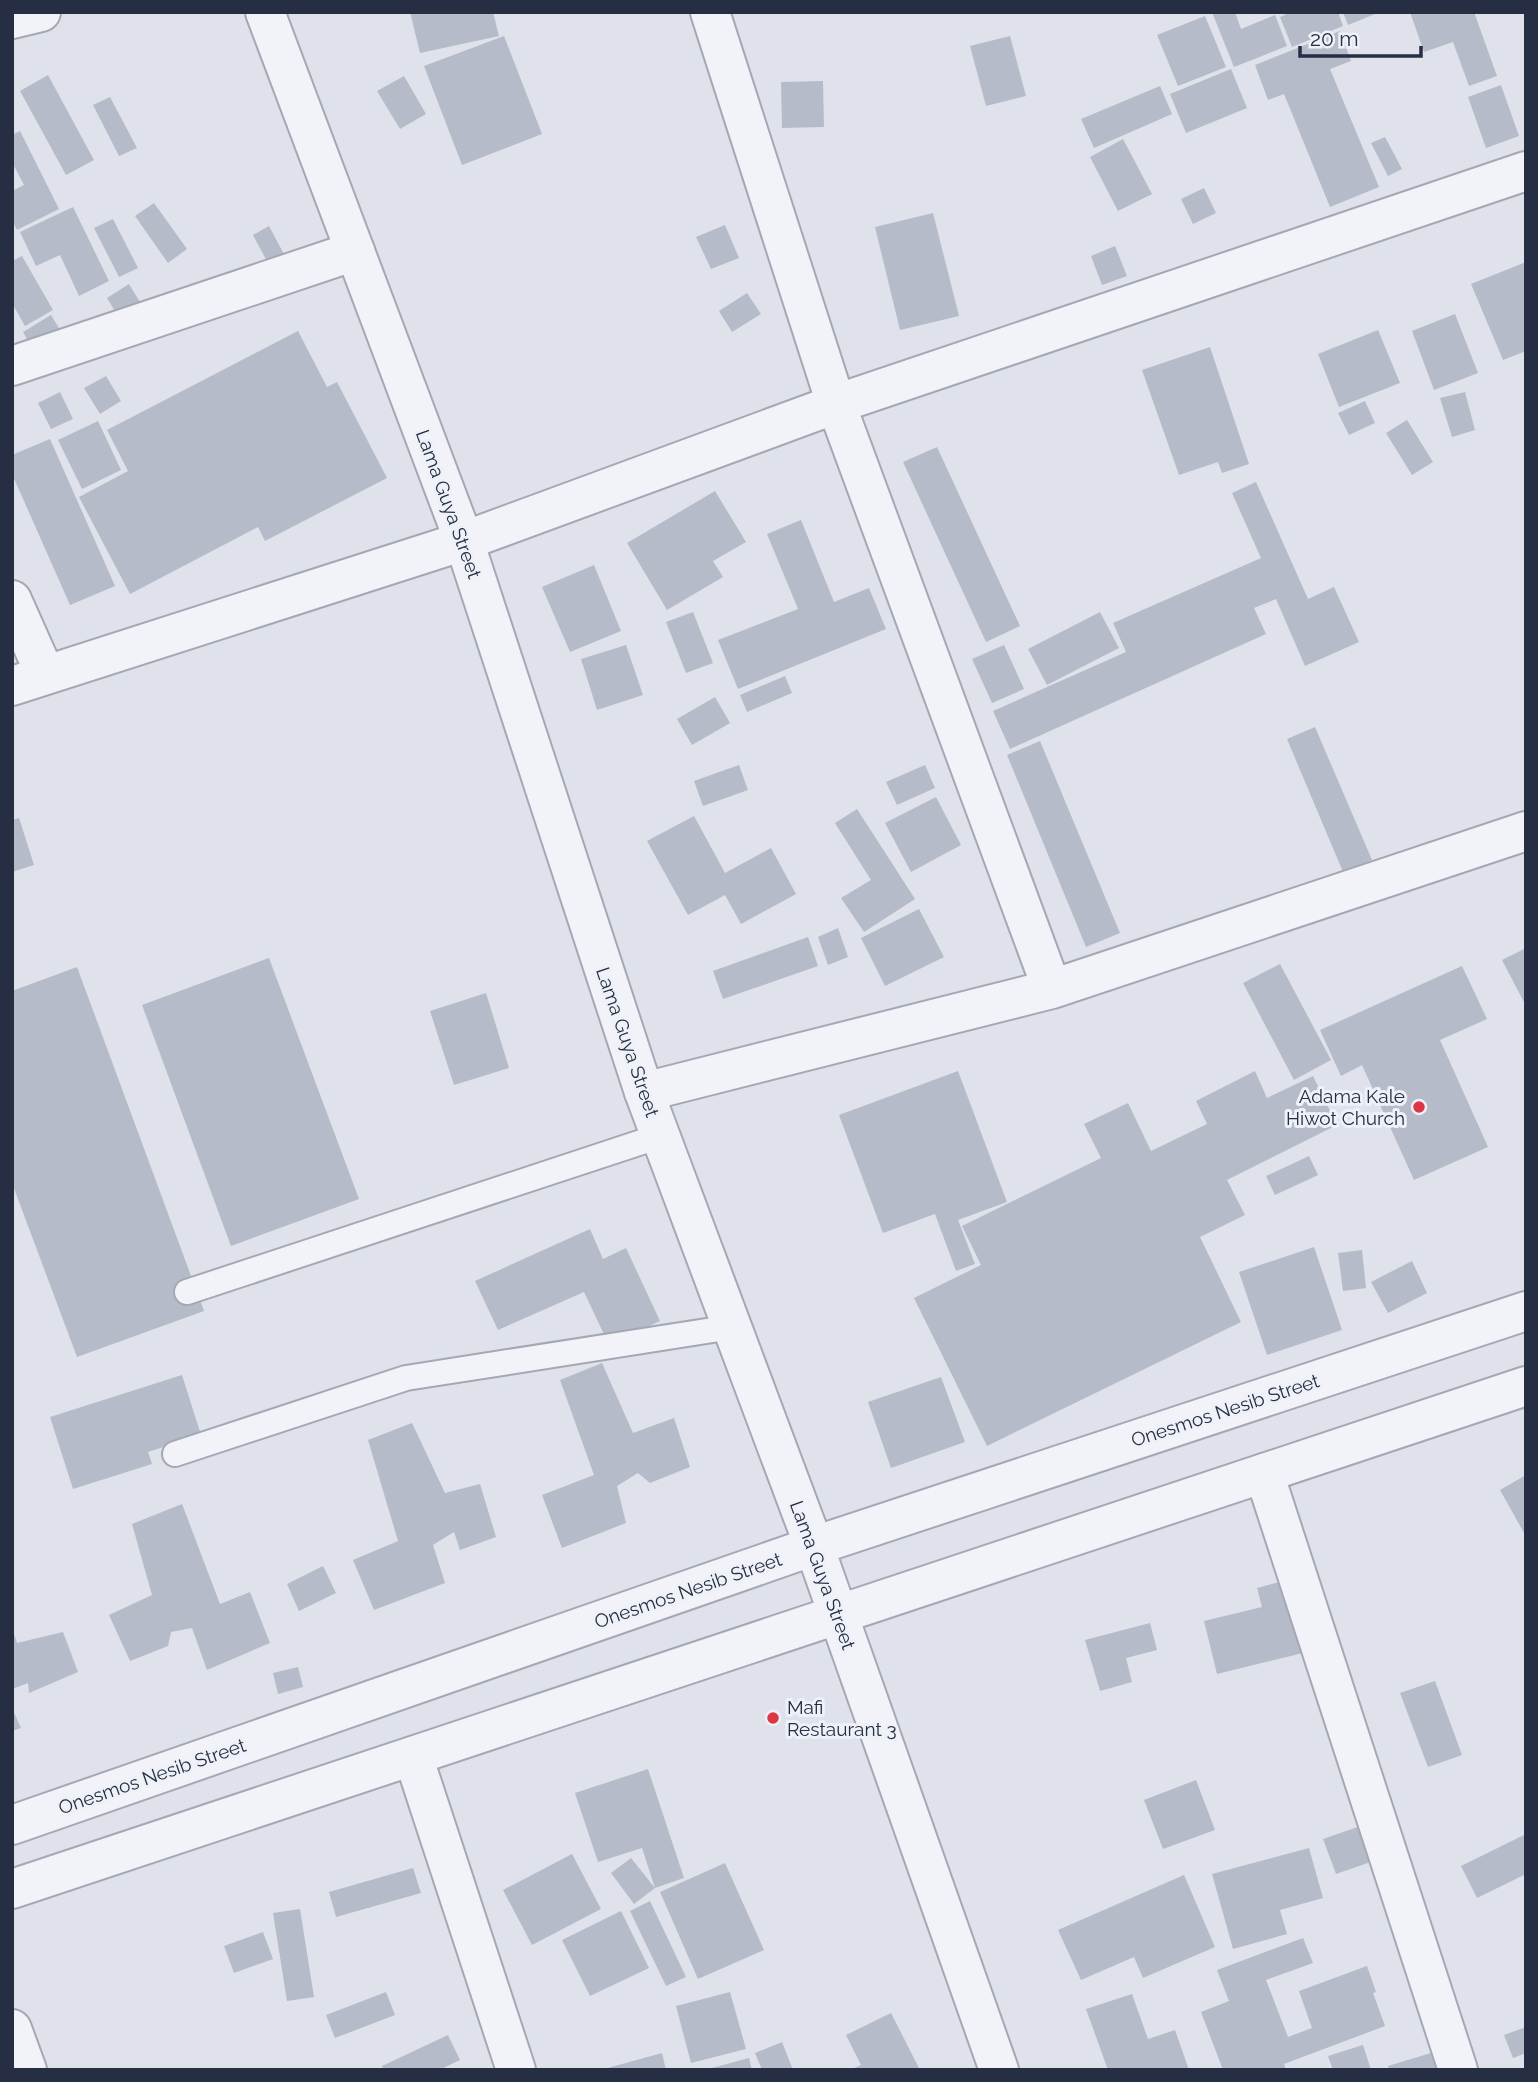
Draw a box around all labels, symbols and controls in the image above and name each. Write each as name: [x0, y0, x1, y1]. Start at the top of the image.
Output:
scale bar: [1300, 14, 1421, 58]
text: 20 m: [1310, 26, 1358, 51]
street label: Lama Guya Street: [412, 427, 486, 582]
street label: Lama Guya Street: [592, 964, 664, 1120]
place label: Adama Kale Hiwot Church: [1286, 1085, 1405, 1129]
marker: Adama Kale Hiwot Church: [1411, 1099, 1427, 1115]
street label: Onesmos Nesib Street: [1128, 1369, 1322, 1451]
street label: Lama Guya Street: [786, 1498, 860, 1653]
street label: Onesmos Nesib Street: [591, 1547, 785, 1632]
place label: Mafi Restaurant 3: [787, 1696, 897, 1740]
marker: Mafi Restaurant 3: [765, 1710, 781, 1726]
street label: Onesmos Nesib Street: [55, 1733, 249, 1818]

